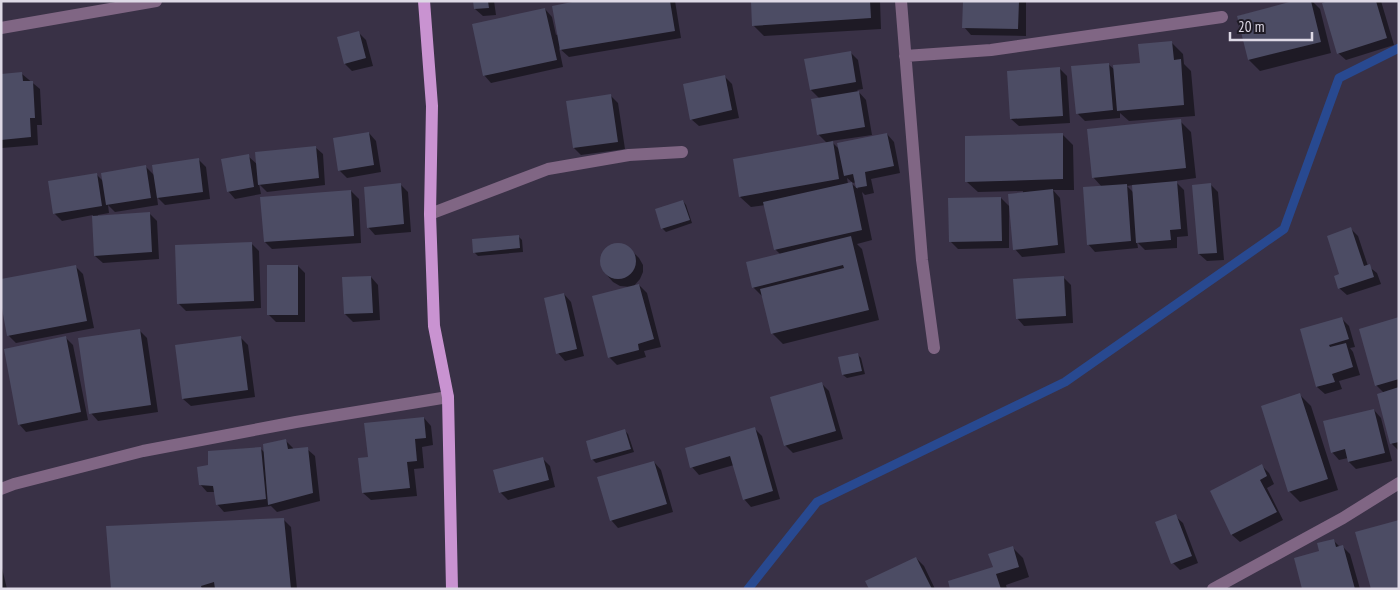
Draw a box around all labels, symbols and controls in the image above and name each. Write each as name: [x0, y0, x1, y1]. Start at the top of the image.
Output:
scale bar: [1230, 10, 1312, 42]
text: 20 m: [1238, 17, 1264, 36]

